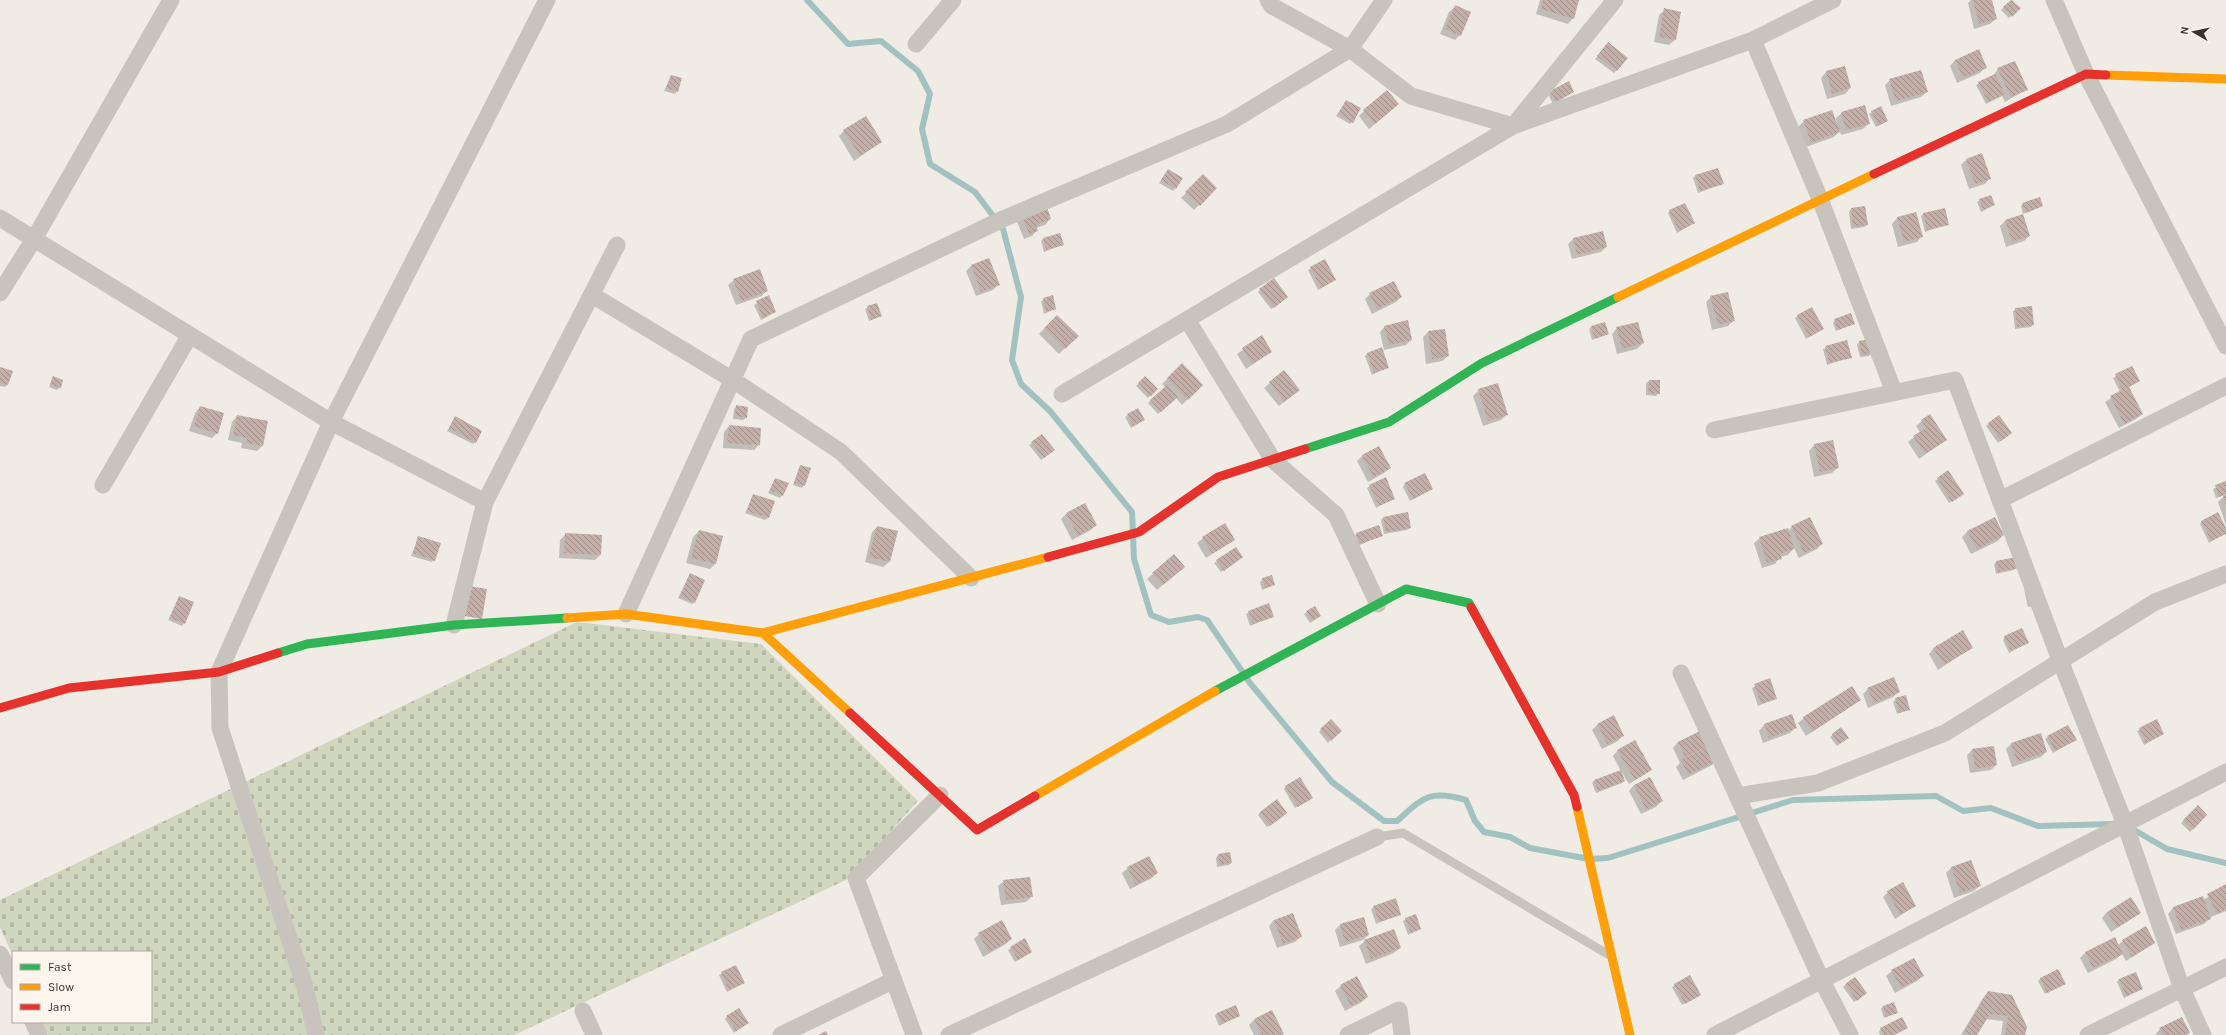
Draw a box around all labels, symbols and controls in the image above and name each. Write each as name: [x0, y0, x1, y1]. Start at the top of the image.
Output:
north arrow: [2174, 12, 2214, 52]
text: N: [2178, 26, 2192, 35]
legend: [12, 951, 152, 1023]
text: Fast: [48, 960, 72, 974]
text: Slow: [48, 980, 74, 994]
text: Jam: [48, 1000, 71, 1014]

